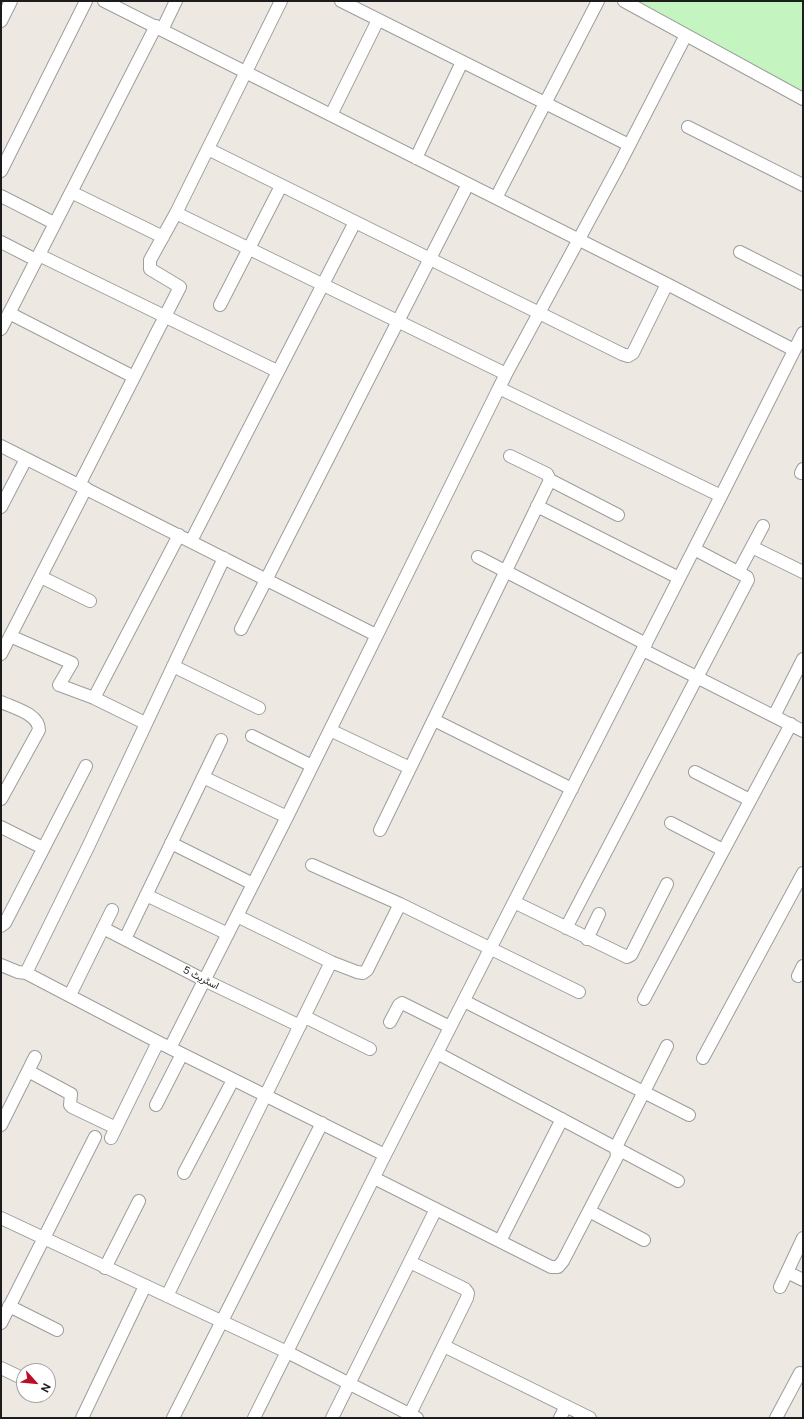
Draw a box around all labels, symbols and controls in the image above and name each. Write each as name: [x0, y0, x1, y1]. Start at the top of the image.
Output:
street label: اسٹریٹ 5: [181, 964, 221, 992]
north arrow: [16, 1363, 56, 1403]
text: N: [39, 1381, 53, 1395]

